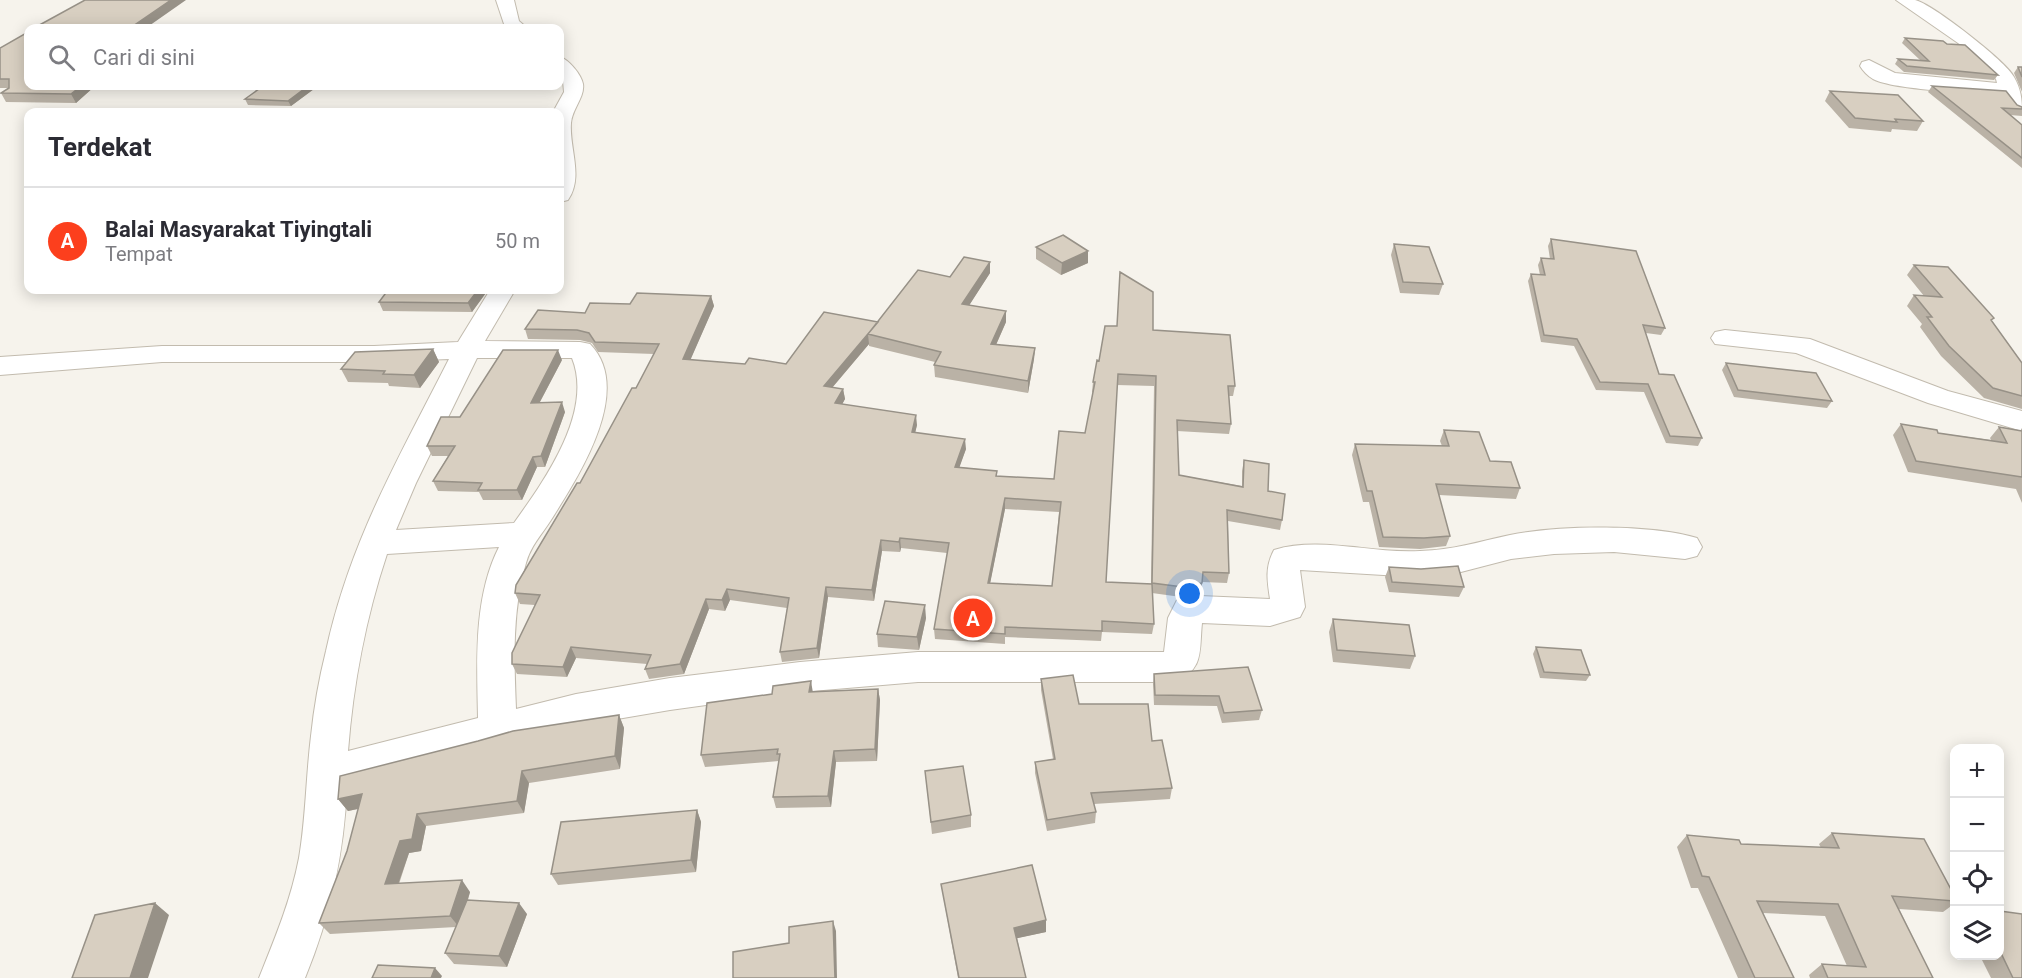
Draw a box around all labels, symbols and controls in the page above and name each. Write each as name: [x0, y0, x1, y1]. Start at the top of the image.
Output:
search box: [24, 24, 564, 90]
icon: search: [45, 41, 78, 74]
text: Cari di sini: [93, 45, 195, 70]
text: Terdekat: [48, 132, 152, 162]
text: Balai Masyarakat Tiyingtali: [105, 217, 372, 242]
text: A: [61, 229, 74, 253]
text: 50 m: [495, 229, 540, 253]
text: Tempat: [105, 242, 173, 266]
your location: [1175, 579, 1204, 608]
pin: A: [954, 596, 992, 640]
map controls: [1950, 744, 2004, 960]
button: +: [1950, 744, 2004, 798]
button: −: [1950, 798, 2004, 852]
button: locate: [1950, 852, 2004, 906]
button: layers: [1950, 906, 2004, 960]

